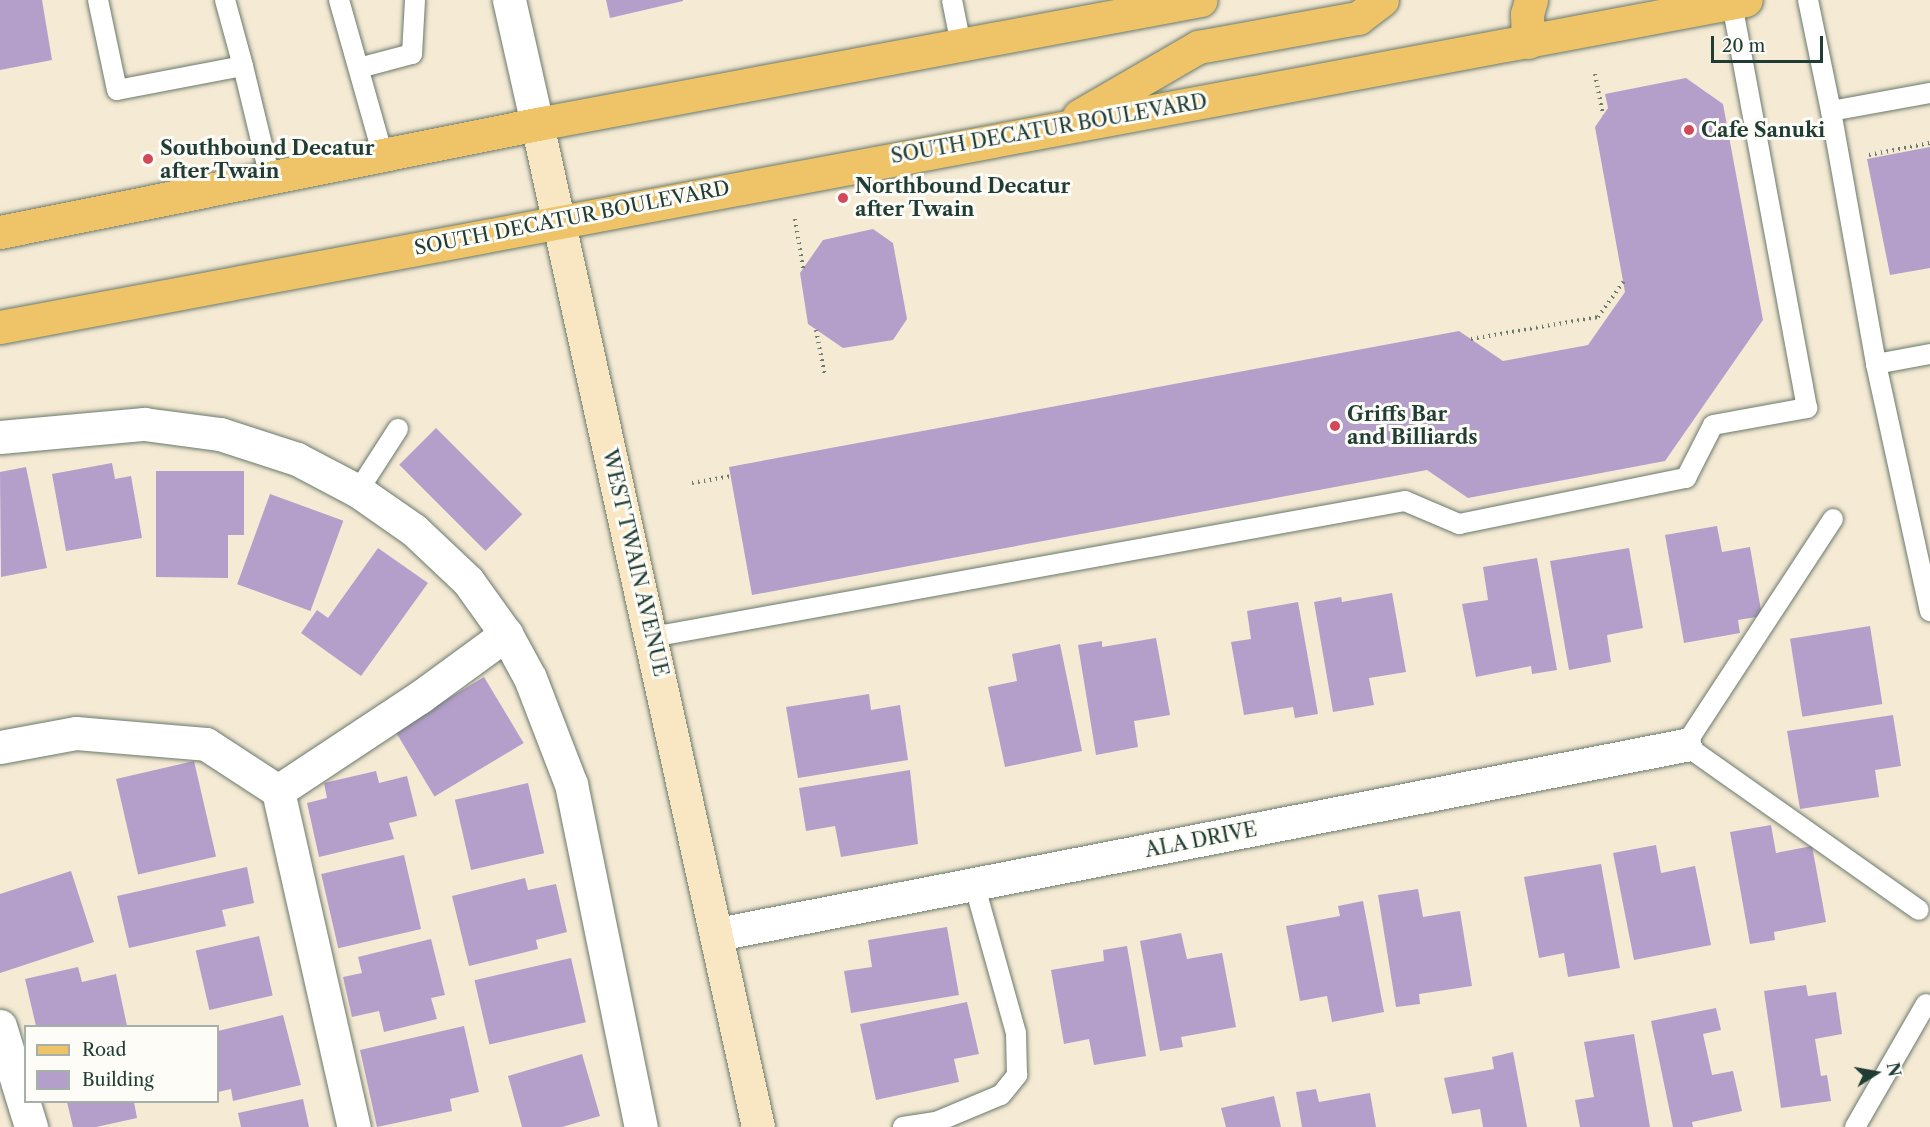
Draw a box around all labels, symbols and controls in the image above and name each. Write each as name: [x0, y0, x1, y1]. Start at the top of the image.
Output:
scale bar: [1714, 24, 1826, 62]
text: 20 m: [1722, 35, 1765, 57]
street label: SOUTH DECATUR BOULEVARD: [889, 89, 1209, 169]
place label: Cafe Sanuki: [1701, 118, 1825, 142]
marker: Cafe Sanuki: [1682, 123, 1696, 137]
place label: Southbound Decatur after Twain: [160, 136, 375, 183]
marker: Southbound Decatur after Twain: [141, 152, 155, 166]
place label: Northbound Decatur after Twain: [855, 174, 1070, 221]
street label: SOUTH DECATUR BOULEVARD: [412, 176, 732, 260]
marker: Northbound Decatur after Twain: [836, 191, 850, 205]
place label: Griffs Bar and Billiards: [1347, 402, 1478, 449]
marker: Griffs Bar and Billiards: [1328, 419, 1342, 433]
street label: WEST TWAIN AVENUE: [597, 446, 673, 680]
street label: ALA DRIVE: [1143, 817, 1259, 863]
legend: [24, 1025, 219, 1103]
text: Road: [82, 1039, 127, 1061]
north arrow: [1846, 1043, 1906, 1103]
text: N: [1883, 1061, 1905, 1078]
text: Building: [82, 1069, 154, 1091]

